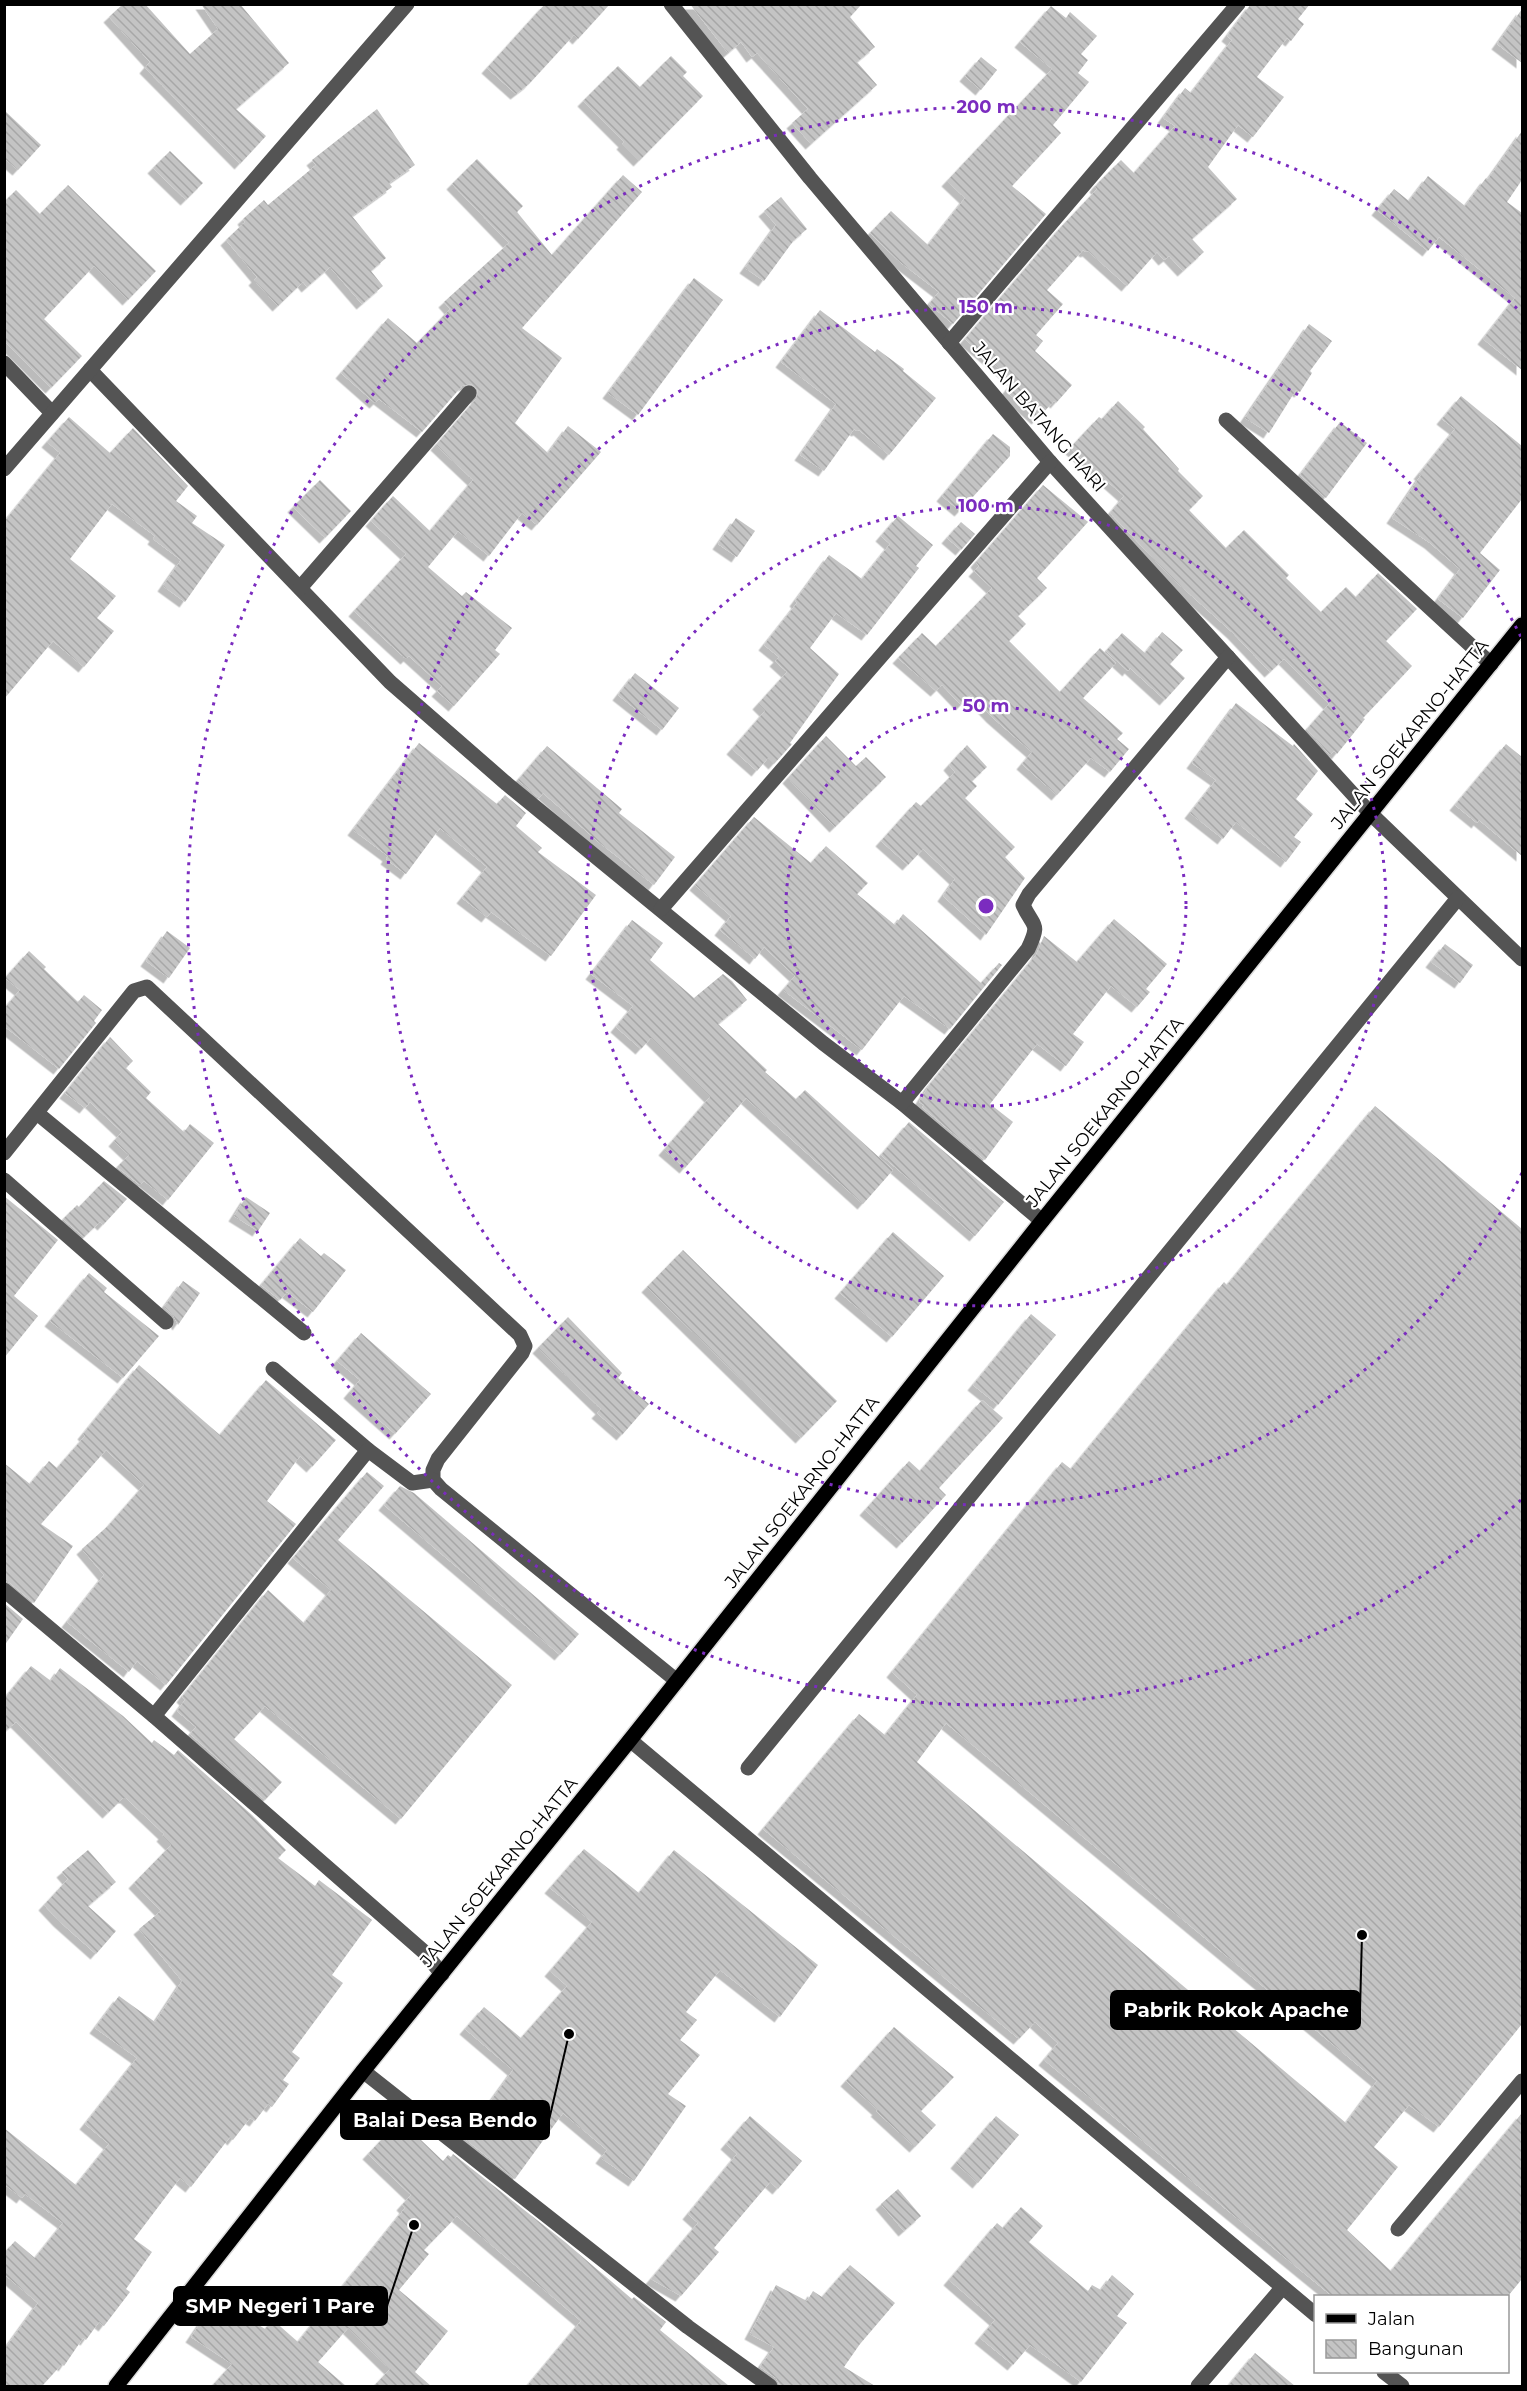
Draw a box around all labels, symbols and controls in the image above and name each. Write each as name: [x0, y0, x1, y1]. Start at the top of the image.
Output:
text: 200 m: [956, 96, 1016, 118]
text: 150 m: [959, 296, 1013, 318]
street label: JALAN BATANG HARI: [967, 337, 1110, 497]
text: 100 m: [958, 495, 1014, 517]
street label: JALAN SOEKARNO-HATTA: [1326, 635, 1493, 834]
text: 50 m: [963, 695, 1009, 717]
centre of rings: [976, 896, 996, 916]
street label: JALAN SOEKARNO-HATTA: [1021, 1013, 1188, 1212]
street label: JALAN SOEKARNO-HATTA: [720, 1391, 884, 1593]
street label: JALAN SOEKARNO-HATTA: [415, 1773, 582, 1972]
callout: Pabrik Rokok Apache: [1111, 1991, 1360, 2029]
text: Pabrik Rokok Apache: [1123, 1998, 1349, 2022]
callout: Balai Desa Bendo: [341, 2101, 549, 2139]
text: Balai Desa Bendo: [353, 2108, 537, 2132]
callout: SMP Negeri 1 Pare: [174, 2287, 387, 2325]
text: SMP Negeri 1 Pare: [185, 2294, 375, 2318]
legend: [1314, 2295, 1509, 2373]
text: Jalan: [1367, 2308, 1415, 2330]
text: Bangunan: [1368, 2338, 1464, 2360]

